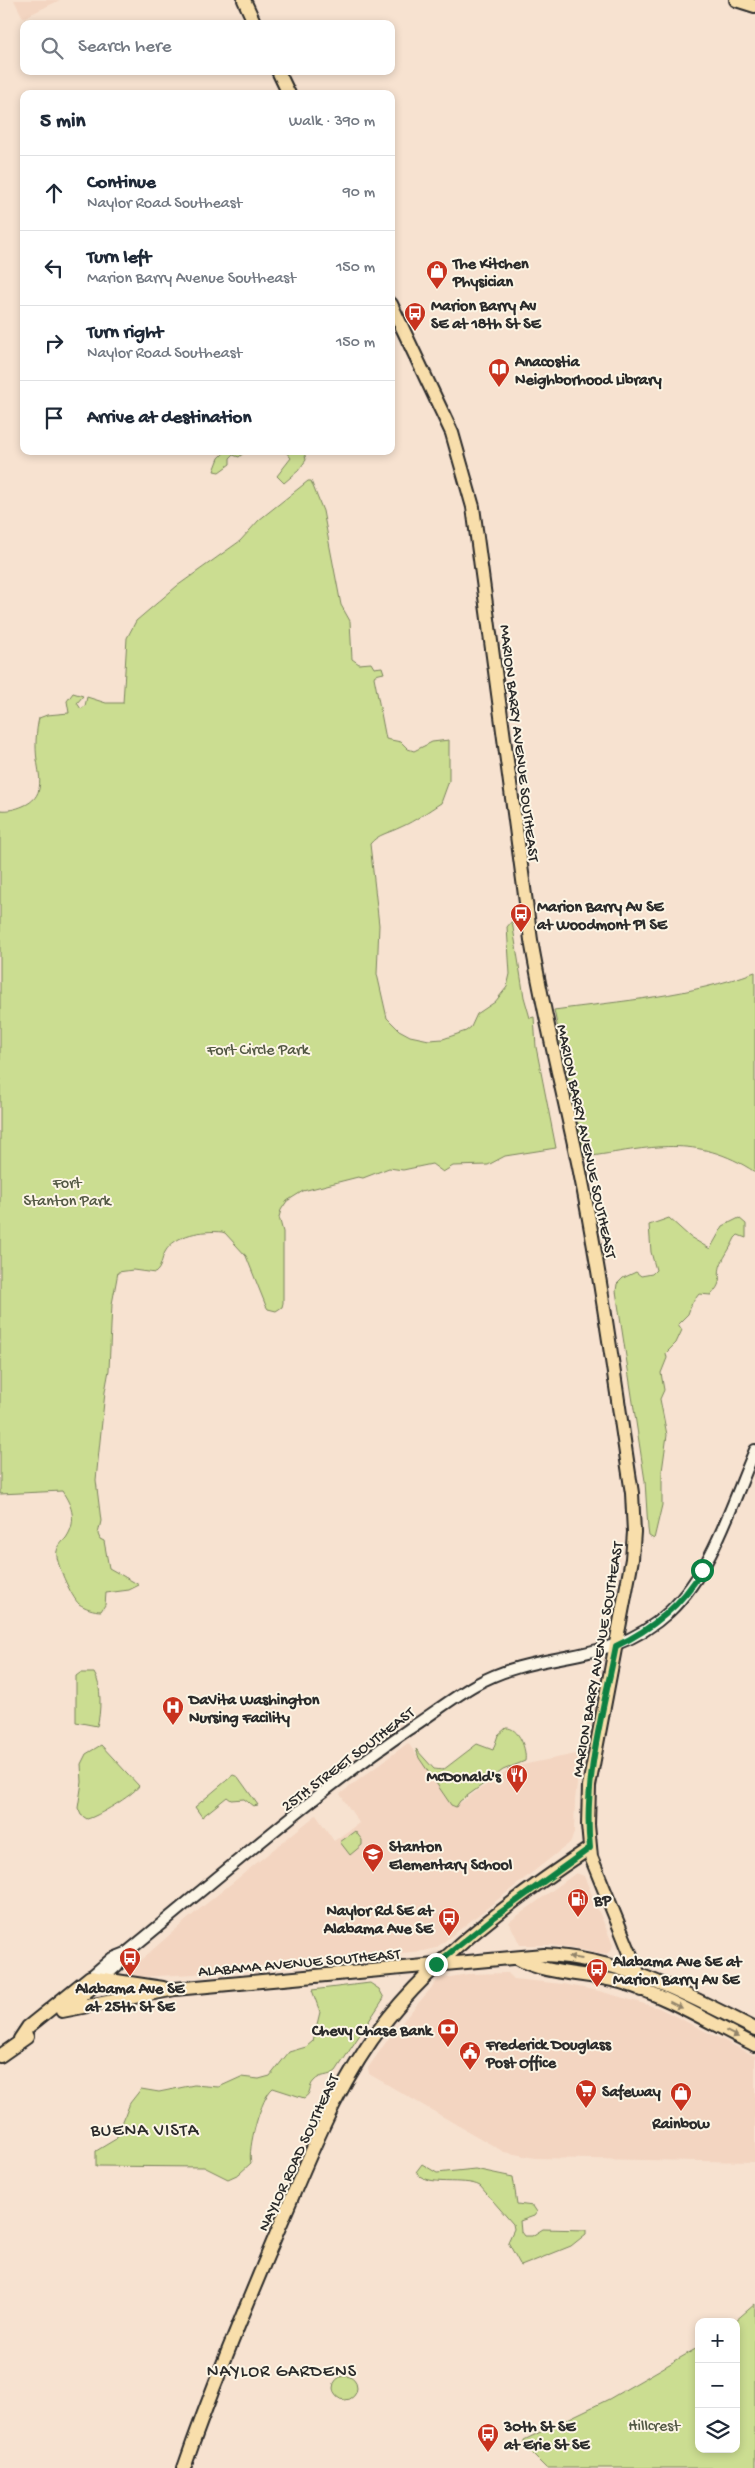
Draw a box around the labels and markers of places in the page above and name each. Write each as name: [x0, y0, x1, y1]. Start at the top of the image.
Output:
place label: The Kitchen Physician: [451, 256, 529, 293]
shop icon: The Kitchen Physician: [425, 259, 449, 290]
place label: Marion Barry Av SE at 18th St SE: [431, 298, 542, 335]
bus stop icon: Marion Barry Av SE at 18th St SE: [403, 301, 427, 332]
place label: Anacostia Neighborhood Library: [514, 354, 662, 391]
library icon: Anacostia Neighborhood Library: [487, 357, 511, 388]
place label: Marion Barry Av SE at Woodmont Pl SE: [536, 899, 668, 936]
bus stop icon: Marion Barry Av SE at Woodmont Pl SE: [509, 902, 533, 933]
place label: DaVita Washington Nursing Facility: [187, 1692, 320, 1729]
hospital icon: DaVita Washington Nursing Facility: [161, 1695, 185, 1726]
restaurant icon: McDonald's: [505, 1763, 529, 1794]
place label: McDonald's: [426, 1769, 502, 1788]
place label: Stanton Elementary School: [389, 1839, 513, 1876]
school or university icon: Stanton Elementary School: [361, 1842, 385, 1873]
fuel station icon: BP: [566, 1887, 590, 1918]
place label: BP: [593, 1893, 612, 1912]
place label: Naylor Rd SE at Alabama Ave SE: [323, 1903, 434, 1940]
bus stop icon: Naylor Rd SE at Alabama Ave SE: [437, 1906, 461, 1937]
bus stop icon: Alabama Ave SE at 25th St SE: [118, 1946, 142, 1977]
place label: Alabama Ave SE at Marion Barry Av SE: [612, 1954, 743, 1991]
bus stop icon: Alabama Ave SE at Marion Barry Av SE: [585, 1957, 609, 1988]
place label: Alabama Ave SE at 25th St SE: [74, 1981, 186, 2018]
bank icon: Chevy Chase Bank: [436, 2017, 460, 2048]
place label: Chevy Chase Bank: [311, 2023, 434, 2042]
place label: Frederick Douglass Post Office: [485, 2037, 612, 2074]
public building icon: Frederick Douglass Post Office: [458, 2040, 482, 2071]
supermarket icon: Safeway: [574, 2078, 598, 2109]
shop icon: Rainbow: [669, 2081, 693, 2112]
place label: Safeway: [602, 2083, 661, 2103]
place label: Rainbow: [651, 2116, 710, 2135]
place label: 30th St SE at Erie St SE: [503, 2419, 591, 2456]
bus stop icon: 30th St SE at Erie St SE: [476, 2422, 500, 2453]

